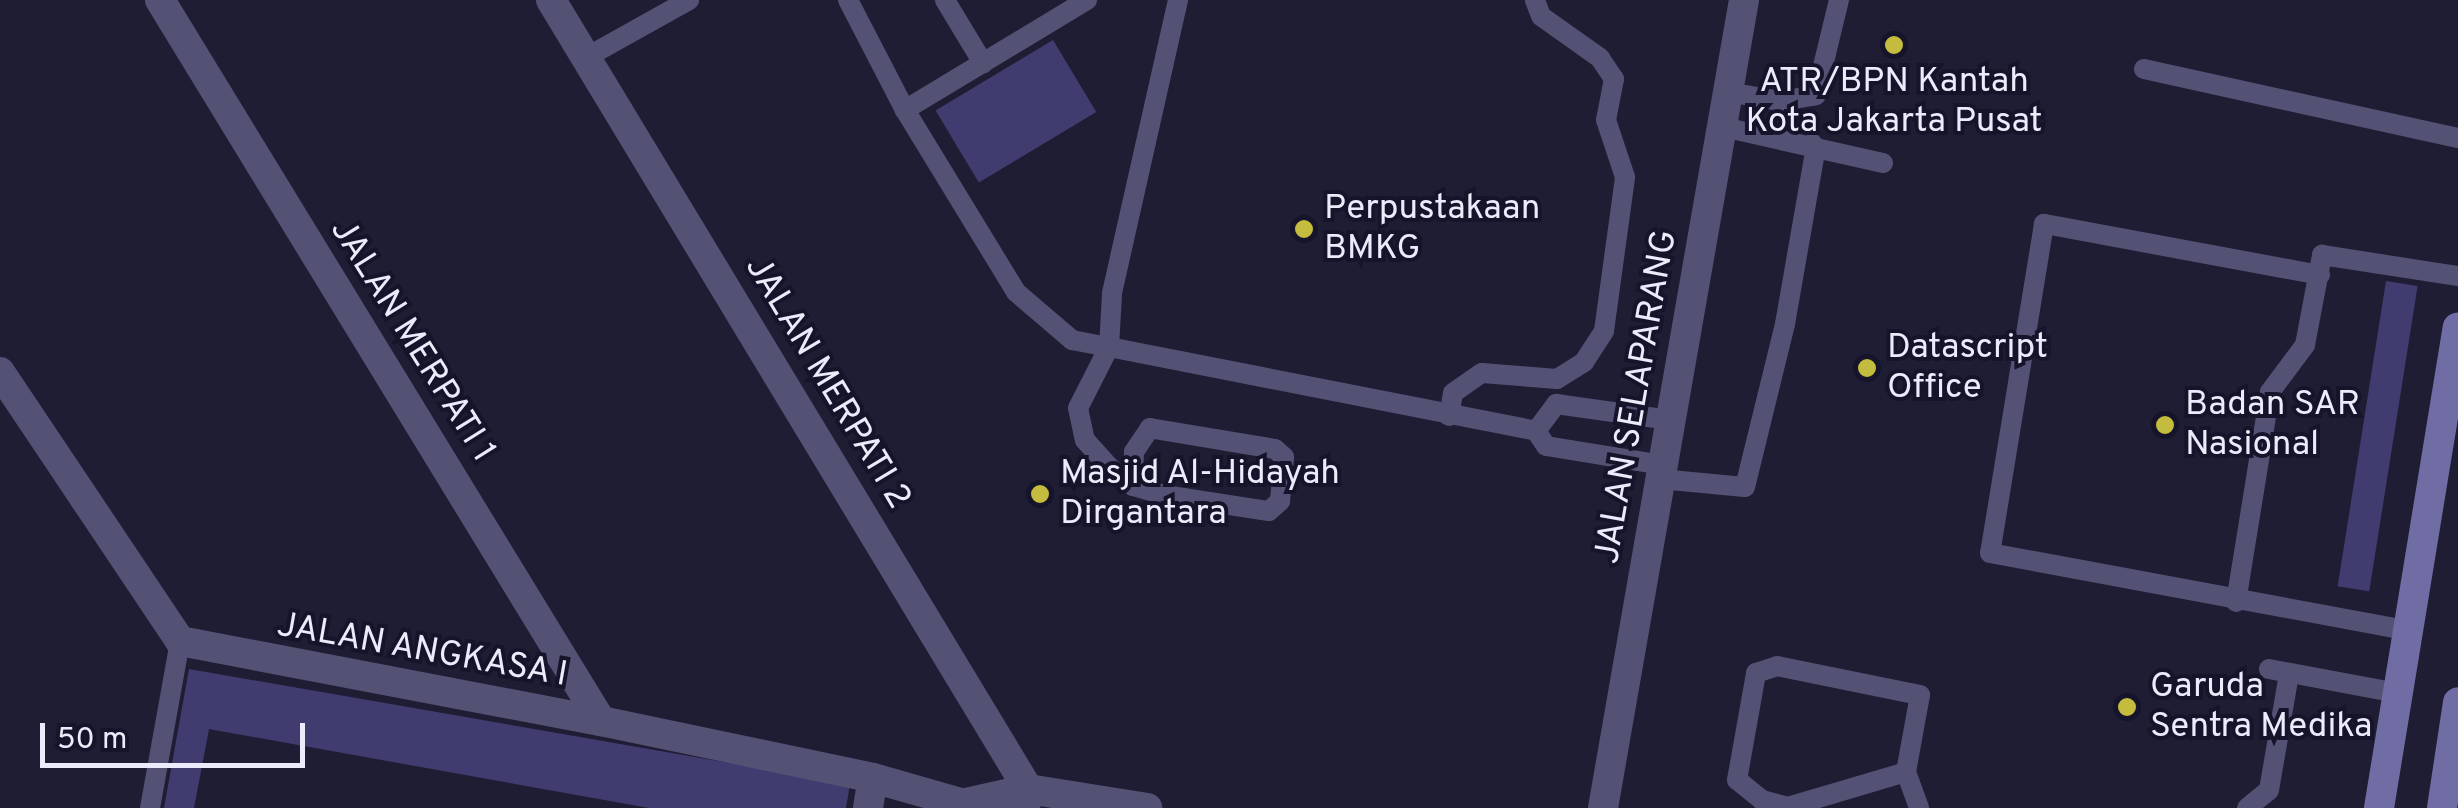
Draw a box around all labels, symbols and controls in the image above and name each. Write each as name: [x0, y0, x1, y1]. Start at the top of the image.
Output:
marker: ATR/BPN Kantah Kota Jakarta Pusat: [1883, 34, 1905, 56]
place label: ATR/BPN Kantah Kota Jakarta Pusat: [1745, 61, 2043, 143]
place label: Perpustakaan BMKG: [1324, 188, 1540, 270]
street label: JALAN MERPATI 1: [320, 212, 504, 470]
marker: Perpustakaan BMKG: [1293, 218, 1315, 240]
street label: JALAN SELAPARANG: [1587, 227, 1687, 567]
street label: JALAN MERPATI 2: [735, 249, 919, 517]
place label: Datascript Office: [1887, 327, 2048, 409]
marker: Datascript Office: [1856, 357, 1878, 379]
place label: Badan SAR Nasional: [2185, 384, 2360, 466]
marker: Badan SAR Nasional: [2154, 414, 2176, 436]
place label: Masjid Al-Hidayah Dirgantara: [1060, 453, 1341, 535]
marker: Masjid Al-Hidayah Dirgantara: [1029, 483, 1051, 505]
street label: JALAN ANGKASA I: [272, 605, 572, 697]
place label: Garuda Sentra Medika: [2150, 666, 2372, 748]
marker: Garuda Sentra Medika: [2114, 694, 2140, 720]
scale bar: [45, 703, 310, 765]
text: 50 m: [57, 722, 127, 759]

